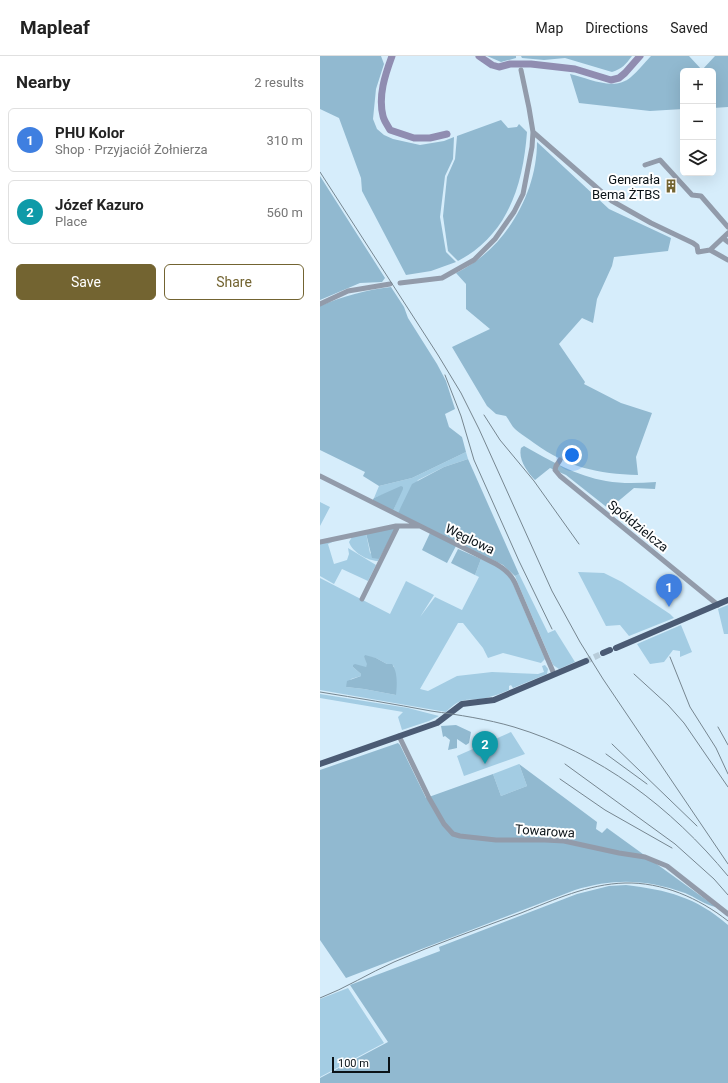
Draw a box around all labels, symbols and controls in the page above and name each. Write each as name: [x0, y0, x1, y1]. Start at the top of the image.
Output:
text: Mapleaf: [20, 16, 90, 39]
text: Map: [536, 20, 563, 36]
text: Directions: [585, 20, 648, 36]
text: Saved: [670, 20, 708, 36]
map controls: [680, 68, 716, 176]
button: +: [680, 68, 716, 104]
text: Nearby: [16, 72, 71, 92]
text: 2 results: [254, 75, 304, 90]
button: −: [680, 104, 716, 140]
text: PHU Kolor: [55, 124, 125, 142]
text: 1: [26, 133, 34, 148]
text: 310 m: [266, 133, 303, 148]
button: layers: [680, 140, 716, 176]
text: Shop · Przyjaciół Żołnierza: [55, 142, 208, 157]
place label: Generała Bema ŻTBS: [592, 172, 660, 202]
building icon: Generała Bema ŻTBS: [663, 178, 679, 194]
text: Józef Kazuro: [55, 196, 144, 214]
text: 2: [26, 205, 34, 220]
text: 560 m: [266, 205, 303, 220]
text: Place: [55, 214, 87, 229]
button: Save: [16, 264, 156, 300]
button: Share: [164, 264, 304, 300]
your location: [562, 445, 582, 465]
street label: Spółdzielcza: [605, 497, 671, 555]
street label: Węglowa: [443, 521, 497, 557]
pin: 1: [656, 574, 682, 607]
pin: 2: [472, 731, 498, 764]
street label: Towarowa: [515, 821, 575, 841]
scale bar: [332, 1055, 390, 1074]
text: 100 m: [338, 1057, 369, 1070]

